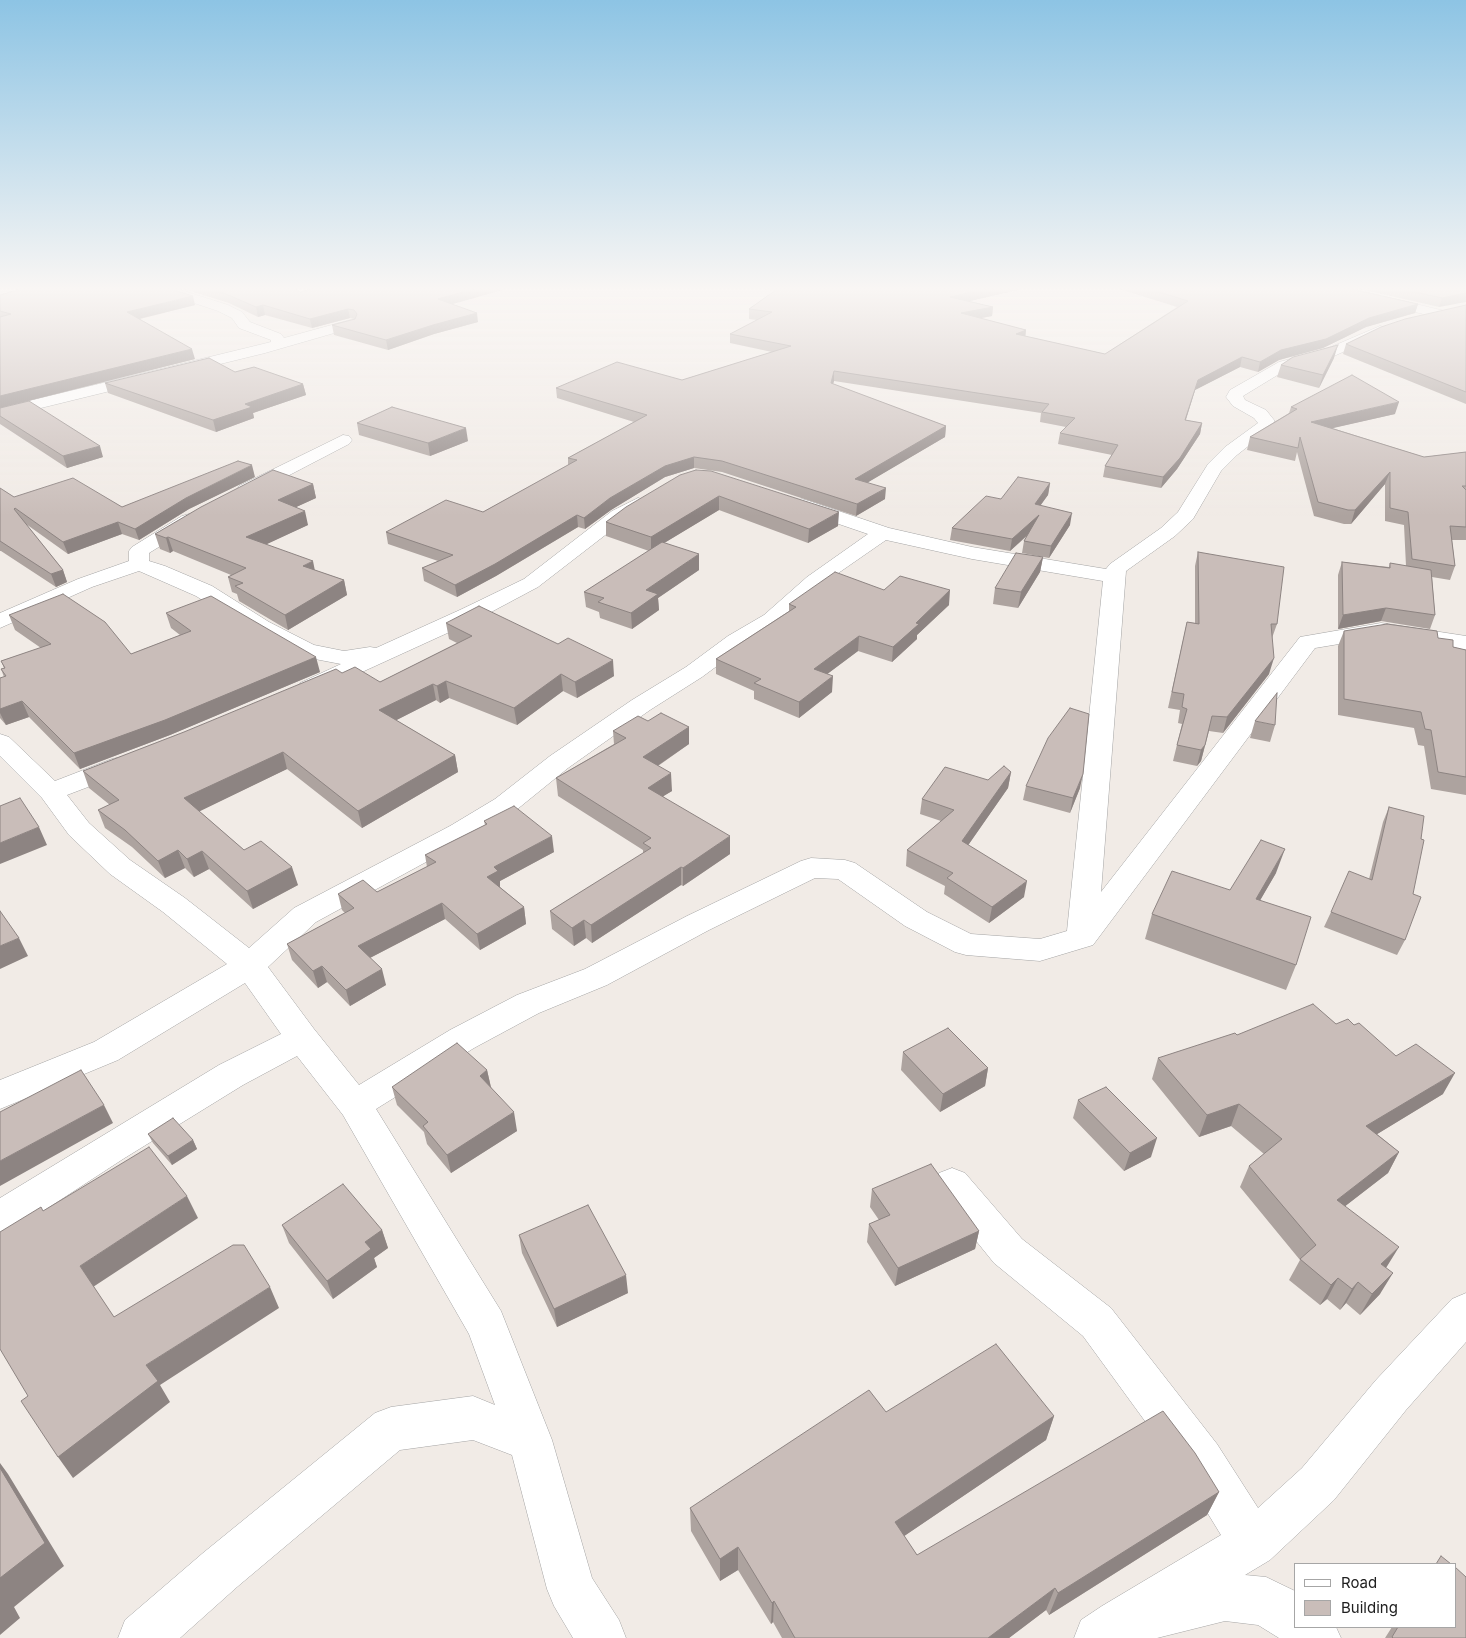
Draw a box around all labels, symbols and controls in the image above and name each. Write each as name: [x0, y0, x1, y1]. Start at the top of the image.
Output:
legend: [1294, 1563, 1456, 1628]
text: Road: [1341, 1573, 1377, 1592]
text: Building: [1341, 1598, 1398, 1617]

